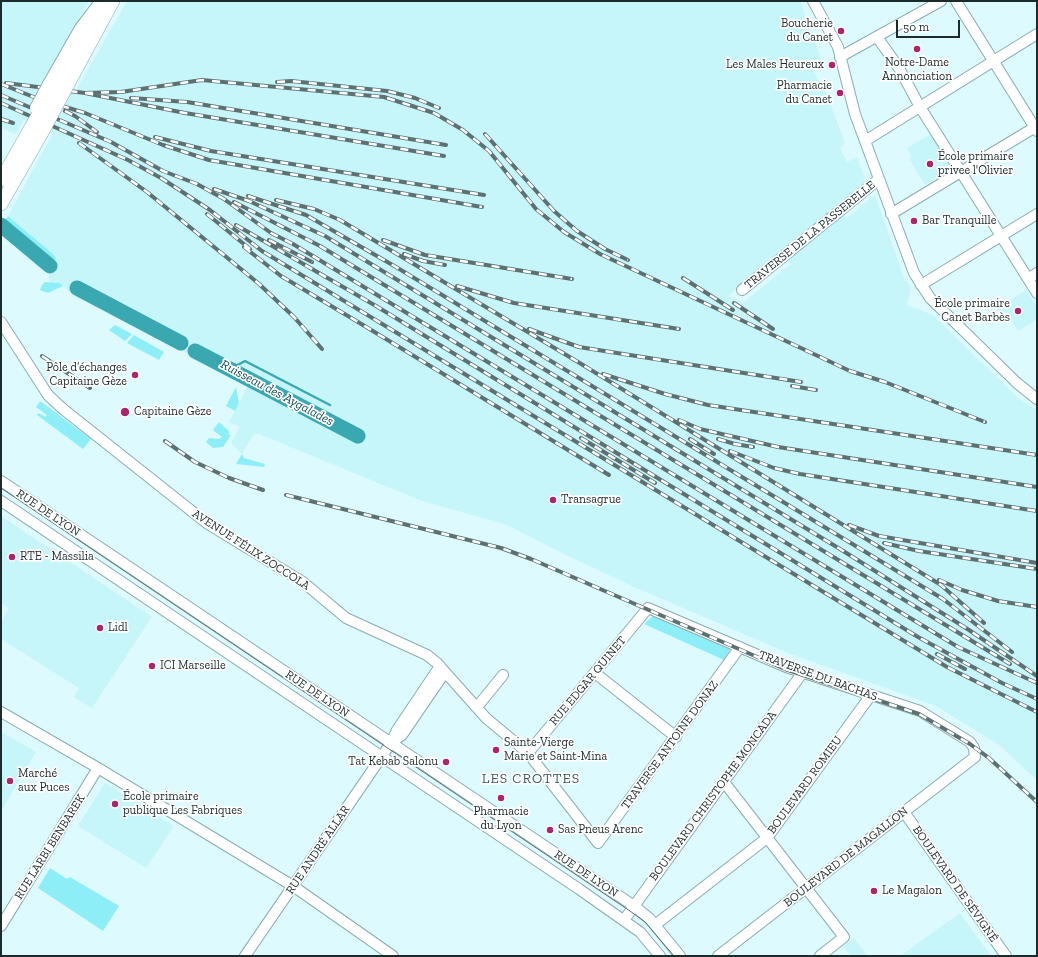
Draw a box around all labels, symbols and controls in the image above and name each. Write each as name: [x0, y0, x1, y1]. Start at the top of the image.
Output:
scale bar: [898, 12, 962, 38]
place label: Boucherie du Canet: [781, 17, 833, 45]
text: 50 m: [903, 20, 929, 34]
marker: Boucherie du Canet: [836, 26, 846, 36]
marker: Notre-Dame Annonciation: [912, 44, 922, 54]
place label: Notre-Dame Annonciation: [882, 56, 952, 84]
place label: Les Males Heureux: [726, 58, 824, 72]
marker: Les Males Heureux: [827, 60, 837, 70]
place label: Pharmacie du Canet: [777, 79, 832, 107]
marker: Pharmacie du Canet: [835, 88, 845, 98]
place label: École primaire privee l'Olivier: [938, 150, 1014, 178]
marker: École primaire privee l'Olivier: [925, 159, 935, 169]
street label: TRAVERSE DE LA PASSERELLE: [742, 178, 878, 292]
place label: Bar Tranquille: [922, 214, 996, 228]
marker: Bar Tranquille: [909, 216, 919, 226]
place label: École primaire Canet Barbès: [934, 297, 1010, 325]
marker: École primaire Canet Barbès: [1013, 306, 1023, 316]
water label: Ruisseau des Aygalades: [218, 357, 336, 429]
place label: Pôle d’échanges Capitaine Gèze: [46, 361, 127, 389]
marker: Pôle d’échanges Capitaine Gèze: [130, 370, 140, 380]
place label: Capitaine Gèze: [134, 405, 211, 419]
marker: Capitaine Gèze: [119, 406, 131, 418]
street label: RUE DE LYON: [13, 486, 83, 540]
place label: Transagrue: [561, 493, 621, 507]
marker: Transagrue: [548, 495, 558, 505]
street label: AVENUE FÉLIX ZOCCOLA: [189, 507, 313, 593]
place label: RTE - Massilia: [20, 550, 94, 564]
marker: RTE - Massilia: [7, 552, 17, 562]
place label: Lidl: [108, 621, 128, 635]
marker: Lidl: [95, 623, 105, 633]
street label: RUE EDGAR QUINET: [547, 634, 629, 728]
street label: TRAVERSE DU BACHAS: [757, 648, 879, 704]
place label: ICI Marseille: [160, 659, 226, 673]
marker: ICI Marseille: [147, 661, 157, 671]
street label: RUE DE LYON: [282, 667, 352, 721]
street label: TRAVERSE ANTOINE DONAZ: [618, 678, 722, 812]
street label: BOULEVARD CHRISTOPHE MONCADA: [646, 708, 780, 884]
street label: BOULEVARD ROMIEU: [765, 733, 845, 837]
place label: Sainte-Vierge Marie et Saint-Mina: [504, 736, 607, 764]
marker: Sainte-Vierge Marie et Saint-Mina: [491, 745, 501, 755]
place label: Tat Kebab Salonu: [348, 755, 438, 769]
marker: Tat Kebab Salonu: [441, 757, 451, 767]
place label: Marché aux Puces: [18, 767, 69, 795]
district label: LES CROTTES: [482, 771, 580, 787]
marker: Marché aux Puces: [5, 776, 15, 786]
place label: École primaire publique Les Fabriques: [123, 790, 242, 818]
street label: RUE LARBI BENBAREK: [12, 792, 88, 902]
marker: Pharmacie du Lyon: [496, 793, 506, 803]
marker: École primaire publique Les Fabriques: [110, 799, 120, 809]
street label: RUE ANDRÉ ALLAR: [283, 803, 353, 897]
street label: BOULEVARD DE MAGALLON: [781, 804, 911, 910]
place label: Pharmacie du Lyon: [473, 805, 529, 833]
place label: Sas Pneus Arenc: [558, 823, 643, 837]
street label: BOULEVARD DE SÉVIGNÉ: [909, 823, 1001, 945]
marker: Sas Pneus Arenc: [545, 825, 555, 835]
street label: RUE DE LYON: [551, 847, 621, 901]
place label: Le Magalon: [882, 884, 942, 898]
marker: Le Magalon: [869, 886, 879, 896]

